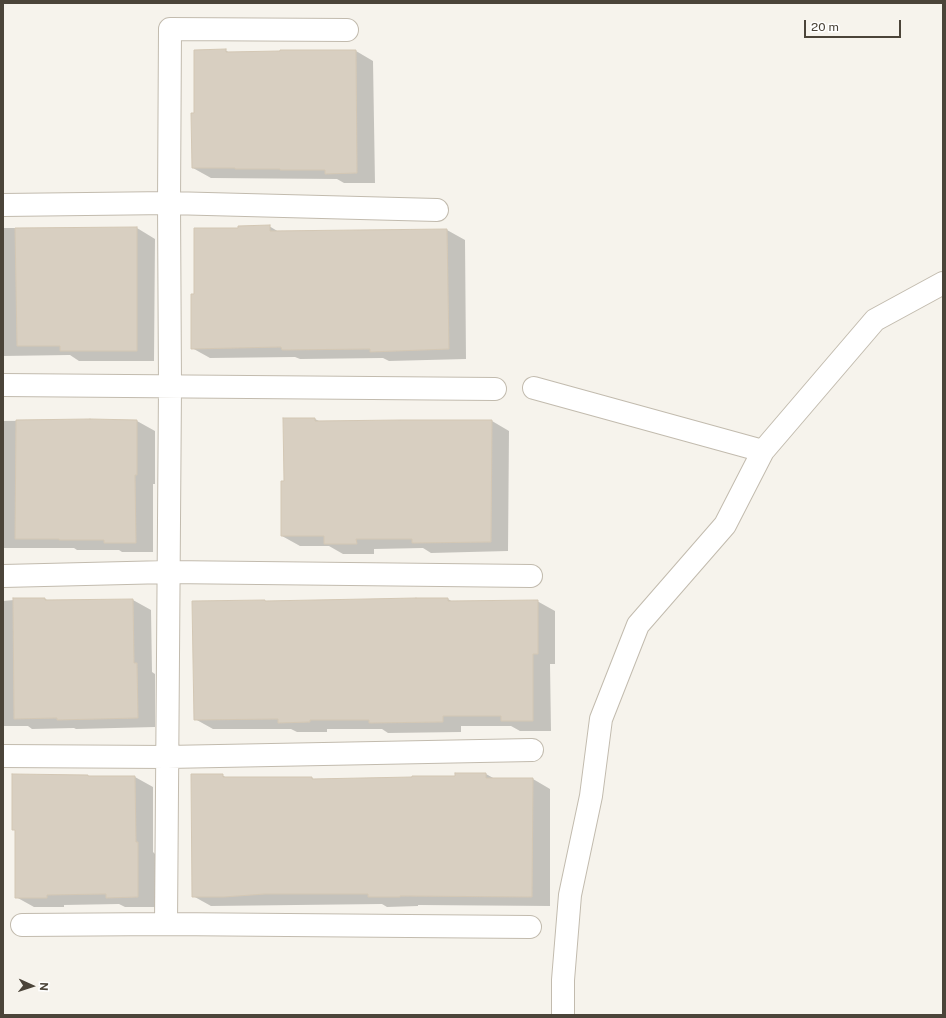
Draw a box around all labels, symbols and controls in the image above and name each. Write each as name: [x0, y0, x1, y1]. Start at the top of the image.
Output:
scale bar: [806, 12, 903, 38]
text: 20 m: [811, 20, 839, 34]
north arrow: [12, 966, 52, 1006]
text: N: [38, 982, 50, 991]

